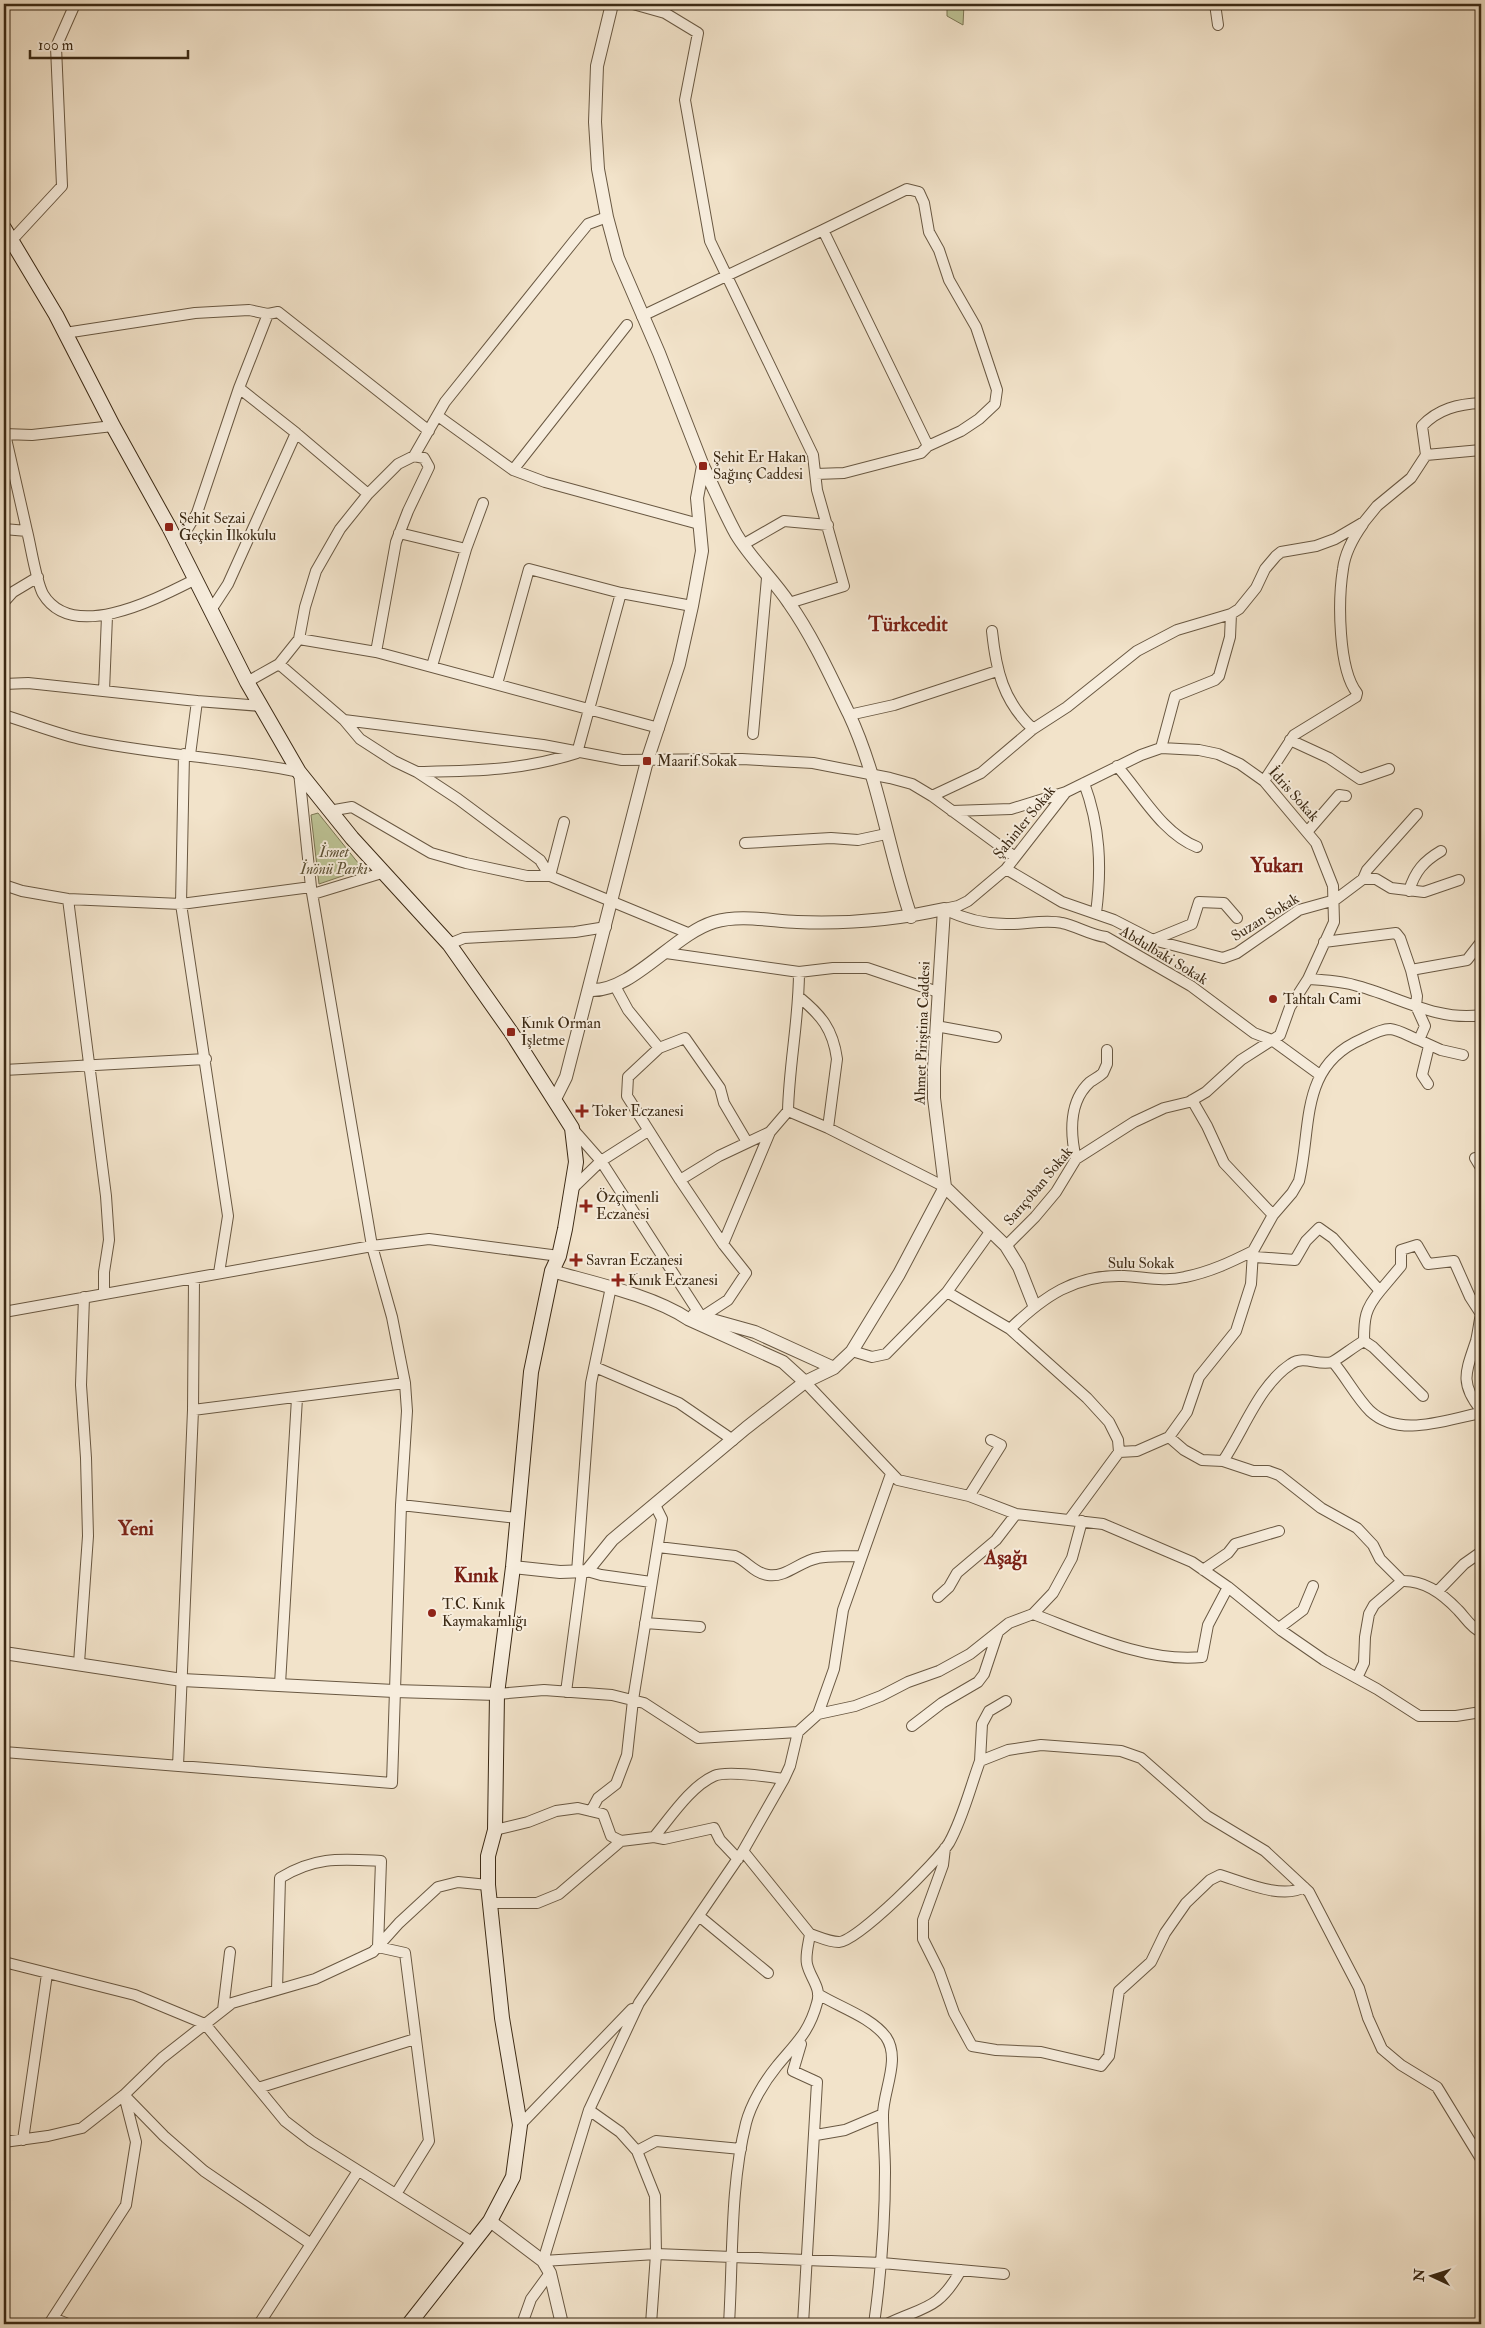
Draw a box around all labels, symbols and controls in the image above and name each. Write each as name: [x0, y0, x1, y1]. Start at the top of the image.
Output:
scale bar: [30, 28, 188, 60]
text: 100 m: [38, 36, 74, 55]
place label: Şehit Er Hakan Sağınç Caddesi: [713, 448, 807, 484]
marker: Şehit Er Hakan Sağınç Caddesi: [697, 460, 709, 472]
place label: Şehit Sezai Geçkin İlkokulu: [179, 509, 277, 545]
marker: Şehit Sezai Geçkin İlkokulu: [163, 521, 175, 533]
district label: Türkcedit: [867, 612, 948, 637]
place label: Maarif Sokak: [657, 752, 737, 771]
marker: Maarif Sokak: [641, 755, 653, 767]
street label: İdris Sokak: [1264, 762, 1324, 826]
street label: Şahinler Sokak: [989, 782, 1060, 863]
park label: İsmet İnönü Parkı: [299, 842, 368, 879]
district label: Yukarı: [1250, 853, 1304, 878]
street label: Suzan Sokak: [1228, 889, 1303, 946]
street label: Abdulbaki Sokak: [1115, 921, 1211, 989]
street label: Ahmet Piriştina Caddesi: [910, 961, 935, 1106]
place label: Tahtalı Cami: [1283, 990, 1361, 1009]
marker: Tahtalı Cami: [1267, 993, 1279, 1005]
place label: Kınık Orman İşletme: [521, 1014, 601, 1050]
marker: Kınık Orman İşletme: [505, 1026, 517, 1038]
place label: Toker Eczanesi: [592, 1102, 684, 1121]
marker: Toker Eczanesi: [576, 1105, 588, 1117]
street label: Sarıçoban Sokak: [1000, 1143, 1077, 1230]
place label: Özçimenli Eczanesi: [596, 1187, 659, 1224]
marker: Özçimenli Eczanesi: [580, 1200, 592, 1212]
place label: Savran Eczanesi: [586, 1251, 683, 1270]
marker: Savran Eczanesi: [570, 1254, 582, 1266]
street label: Sulu Sokak: [1108, 1254, 1174, 1273]
place label: Kınık Eczanesi: [628, 1271, 718, 1290]
marker: Kınık Eczanesi: [612, 1274, 624, 1286]
district label: Yeni: [117, 1516, 155, 1541]
district label: Aşağı: [984, 1545, 1028, 1571]
district label: Kınık: [454, 1563, 499, 1588]
place label: T.C. Kınık Kaymakamlığı: [442, 1595, 527, 1631]
marker: T.C. Kınık Kaymakamlığı: [426, 1607, 438, 1619]
north arrow: [1408, 2250, 1458, 2300]
text: N: [1411, 2268, 1428, 2283]

